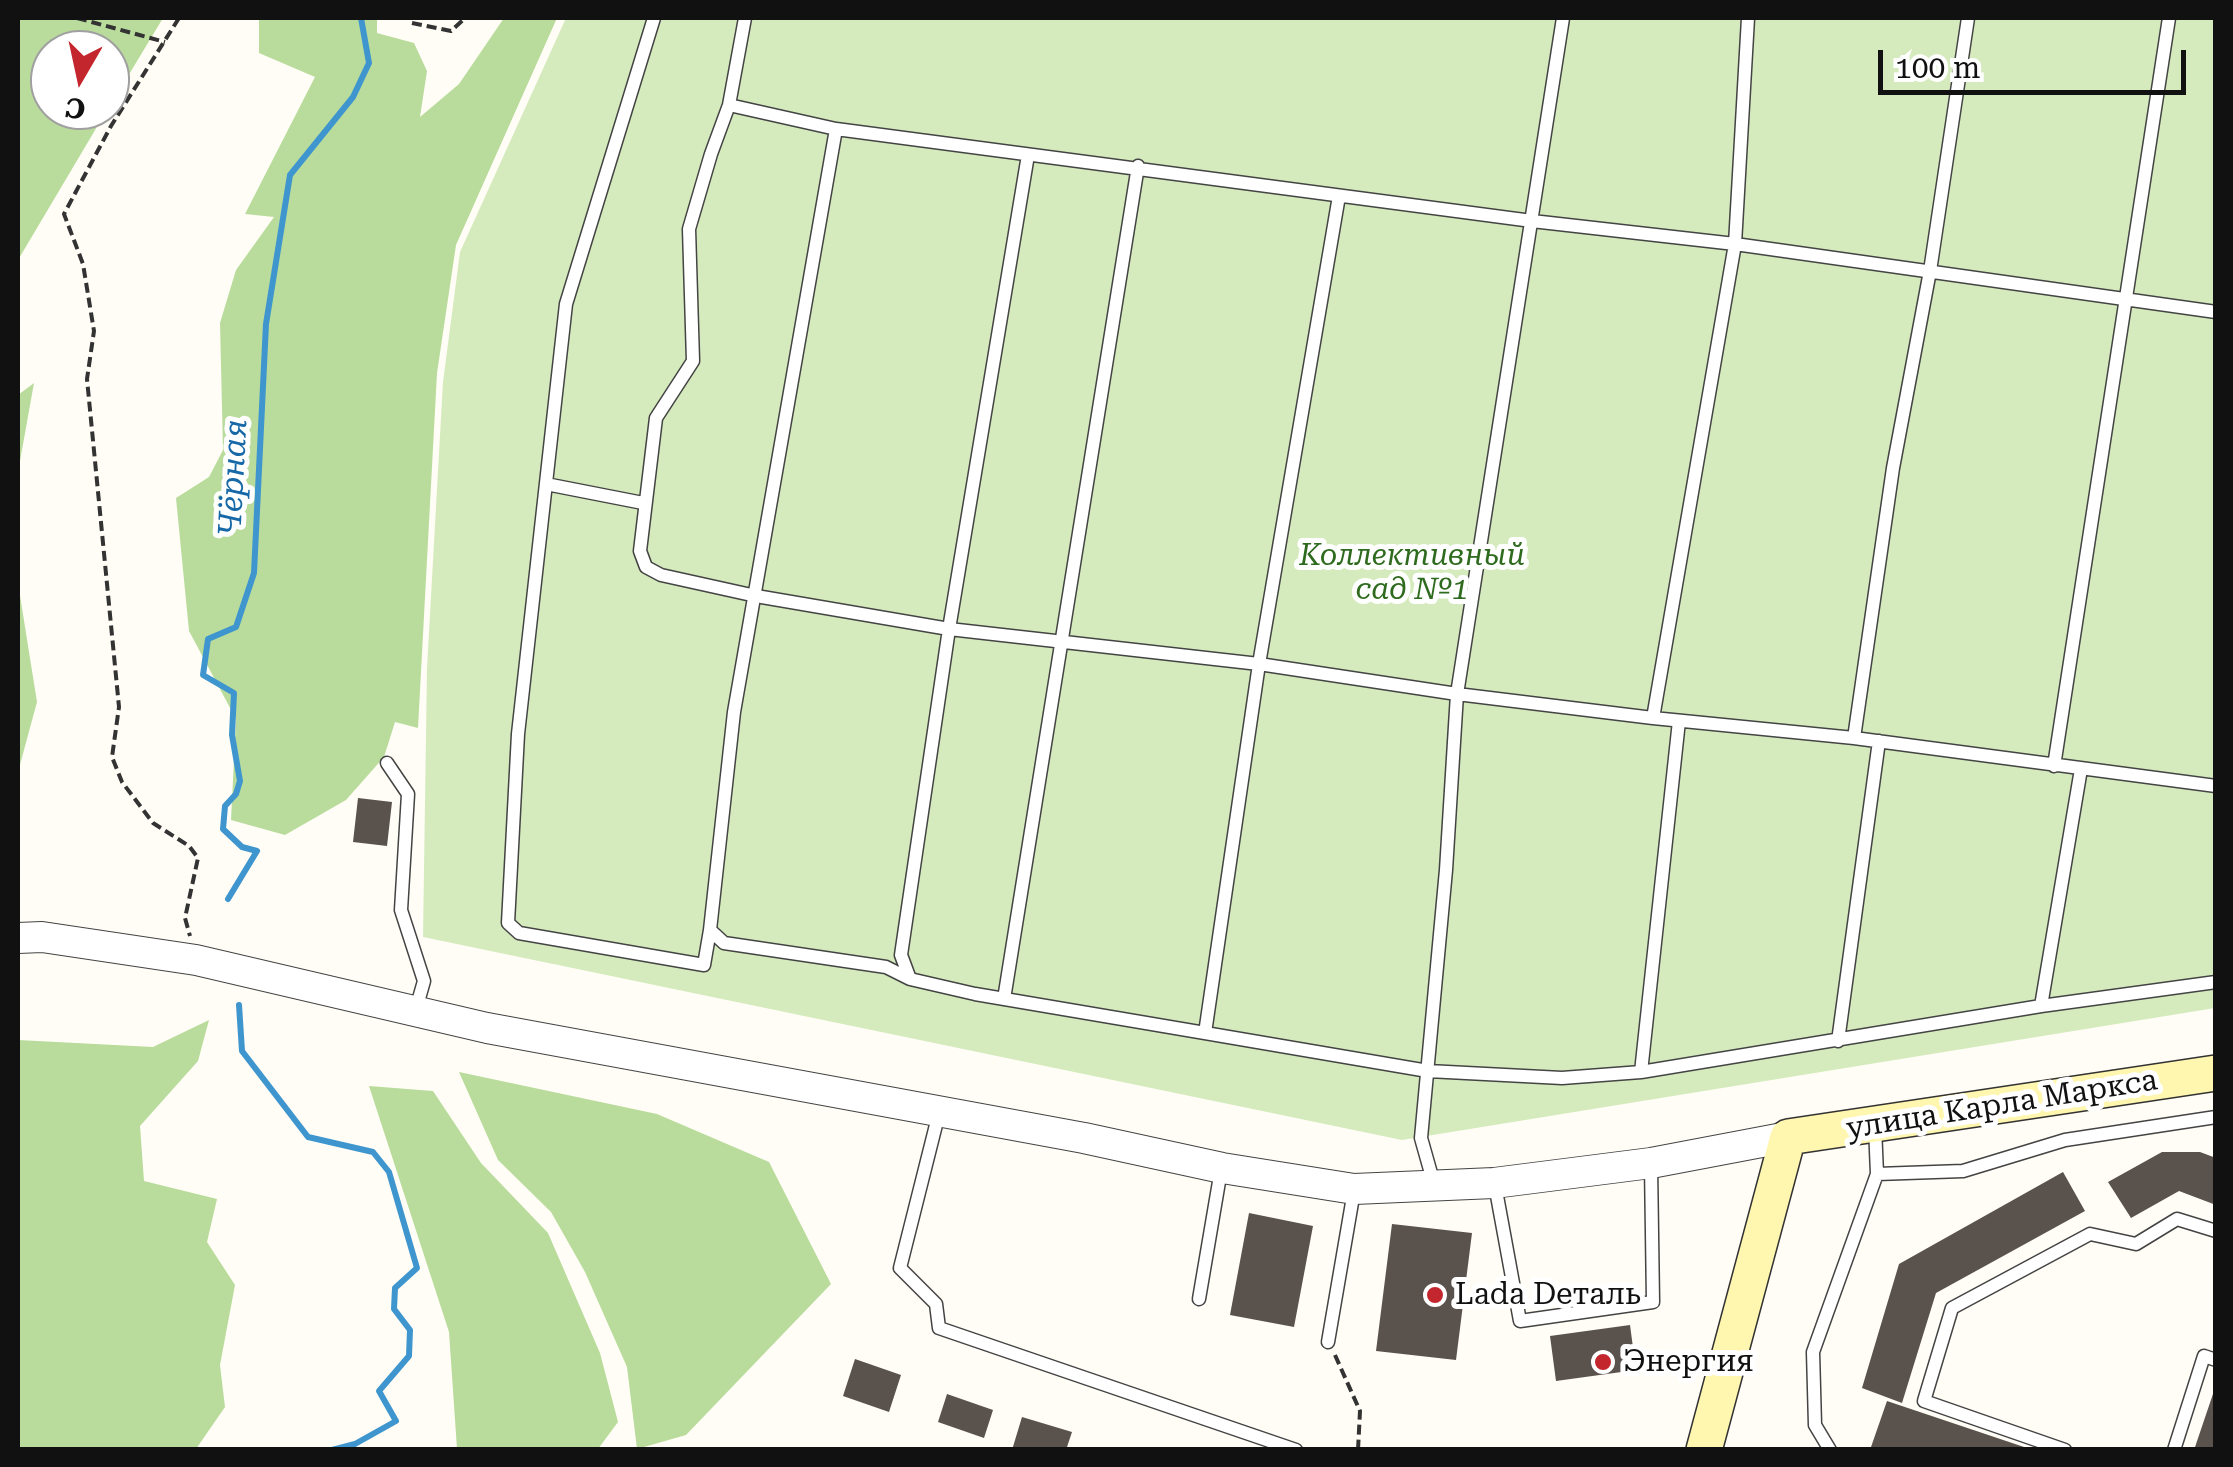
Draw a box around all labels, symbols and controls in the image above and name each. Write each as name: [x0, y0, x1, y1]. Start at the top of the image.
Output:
north arrow: [30, 30, 130, 130]
scale bar: [1883, 30, 2190, 92]
text: 100 m: [1895, 50, 1980, 85]
text: С: [63, 90, 88, 126]
water label: Чёрная: [212, 418, 256, 538]
park label: Коллективный сад №1: [1299, 538, 1525, 608]
street label: улица Карла Маркса: [1844, 1063, 2160, 1147]
place label: Lada Dеталь: [1455, 1277, 1641, 1313]
marker: Lada Dеталь: [1424, 1284, 1446, 1306]
place label: Энергия: [1623, 1344, 1754, 1380]
marker: Энергия: [1592, 1351, 1614, 1373]

